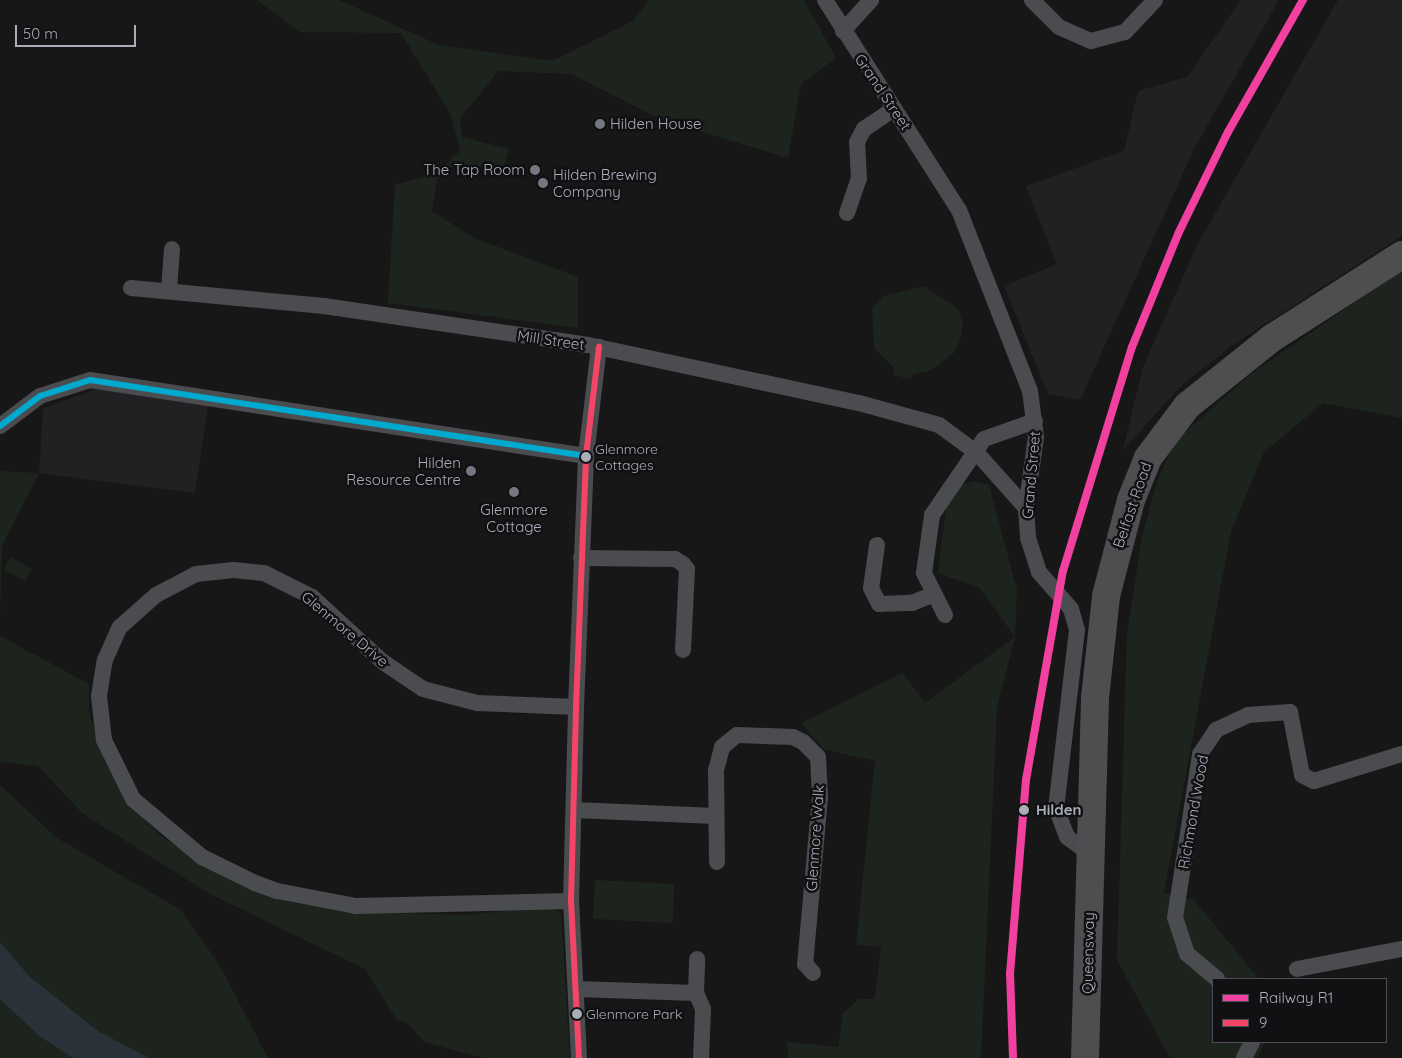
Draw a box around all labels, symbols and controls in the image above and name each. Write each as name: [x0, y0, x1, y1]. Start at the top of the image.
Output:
scale bar: [18, 15, 139, 47]
text: 50 m: [23, 24, 58, 43]
street label: Grand Street: [851, 51, 915, 133]
place label: Hilden House: [610, 115, 702, 133]
marker: Hilden House: [594, 118, 606, 130]
place label: The Tap Room: [423, 161, 525, 179]
marker: The Tap Room: [529, 164, 541, 176]
place label: Hilden Brewing Company: [553, 165, 657, 200]
marker: Hilden Brewing Company: [537, 177, 549, 189]
street label: Mill Street: [516, 326, 586, 354]
street label: Grand Street: [1018, 430, 1044, 520]
place label: Glenmore Cottages: [595, 441, 658, 474]
marker: Glenmore Cottages: [581, 452, 591, 462]
place label: Hilden Resource Centre: [346, 453, 461, 488]
street label: Belfast Road: [1109, 460, 1155, 550]
marker: Hilden Resource Centre: [465, 465, 477, 477]
marker: Glenmore Cottage: [508, 486, 520, 498]
place label: Glenmore Cottage: [480, 500, 548, 535]
street label: Glenmore Drive: [298, 587, 392, 671]
street label: Richmond Wood: [1174, 754, 1212, 870]
street label: Glenmore Walk: [802, 784, 828, 892]
marker: Hilden: [1015, 801, 1033, 819]
place label: Hilden: [1036, 801, 1081, 819]
street label: Queensway: [1078, 912, 1098, 994]
legend: [1212, 978, 1387, 1043]
text: Railway R1: [1259, 988, 1333, 1007]
place label: Glenmore Park: [586, 1006, 682, 1022]
marker: Glenmore Park: [572, 1009, 582, 1019]
text: 9: [1259, 1013, 1267, 1032]

